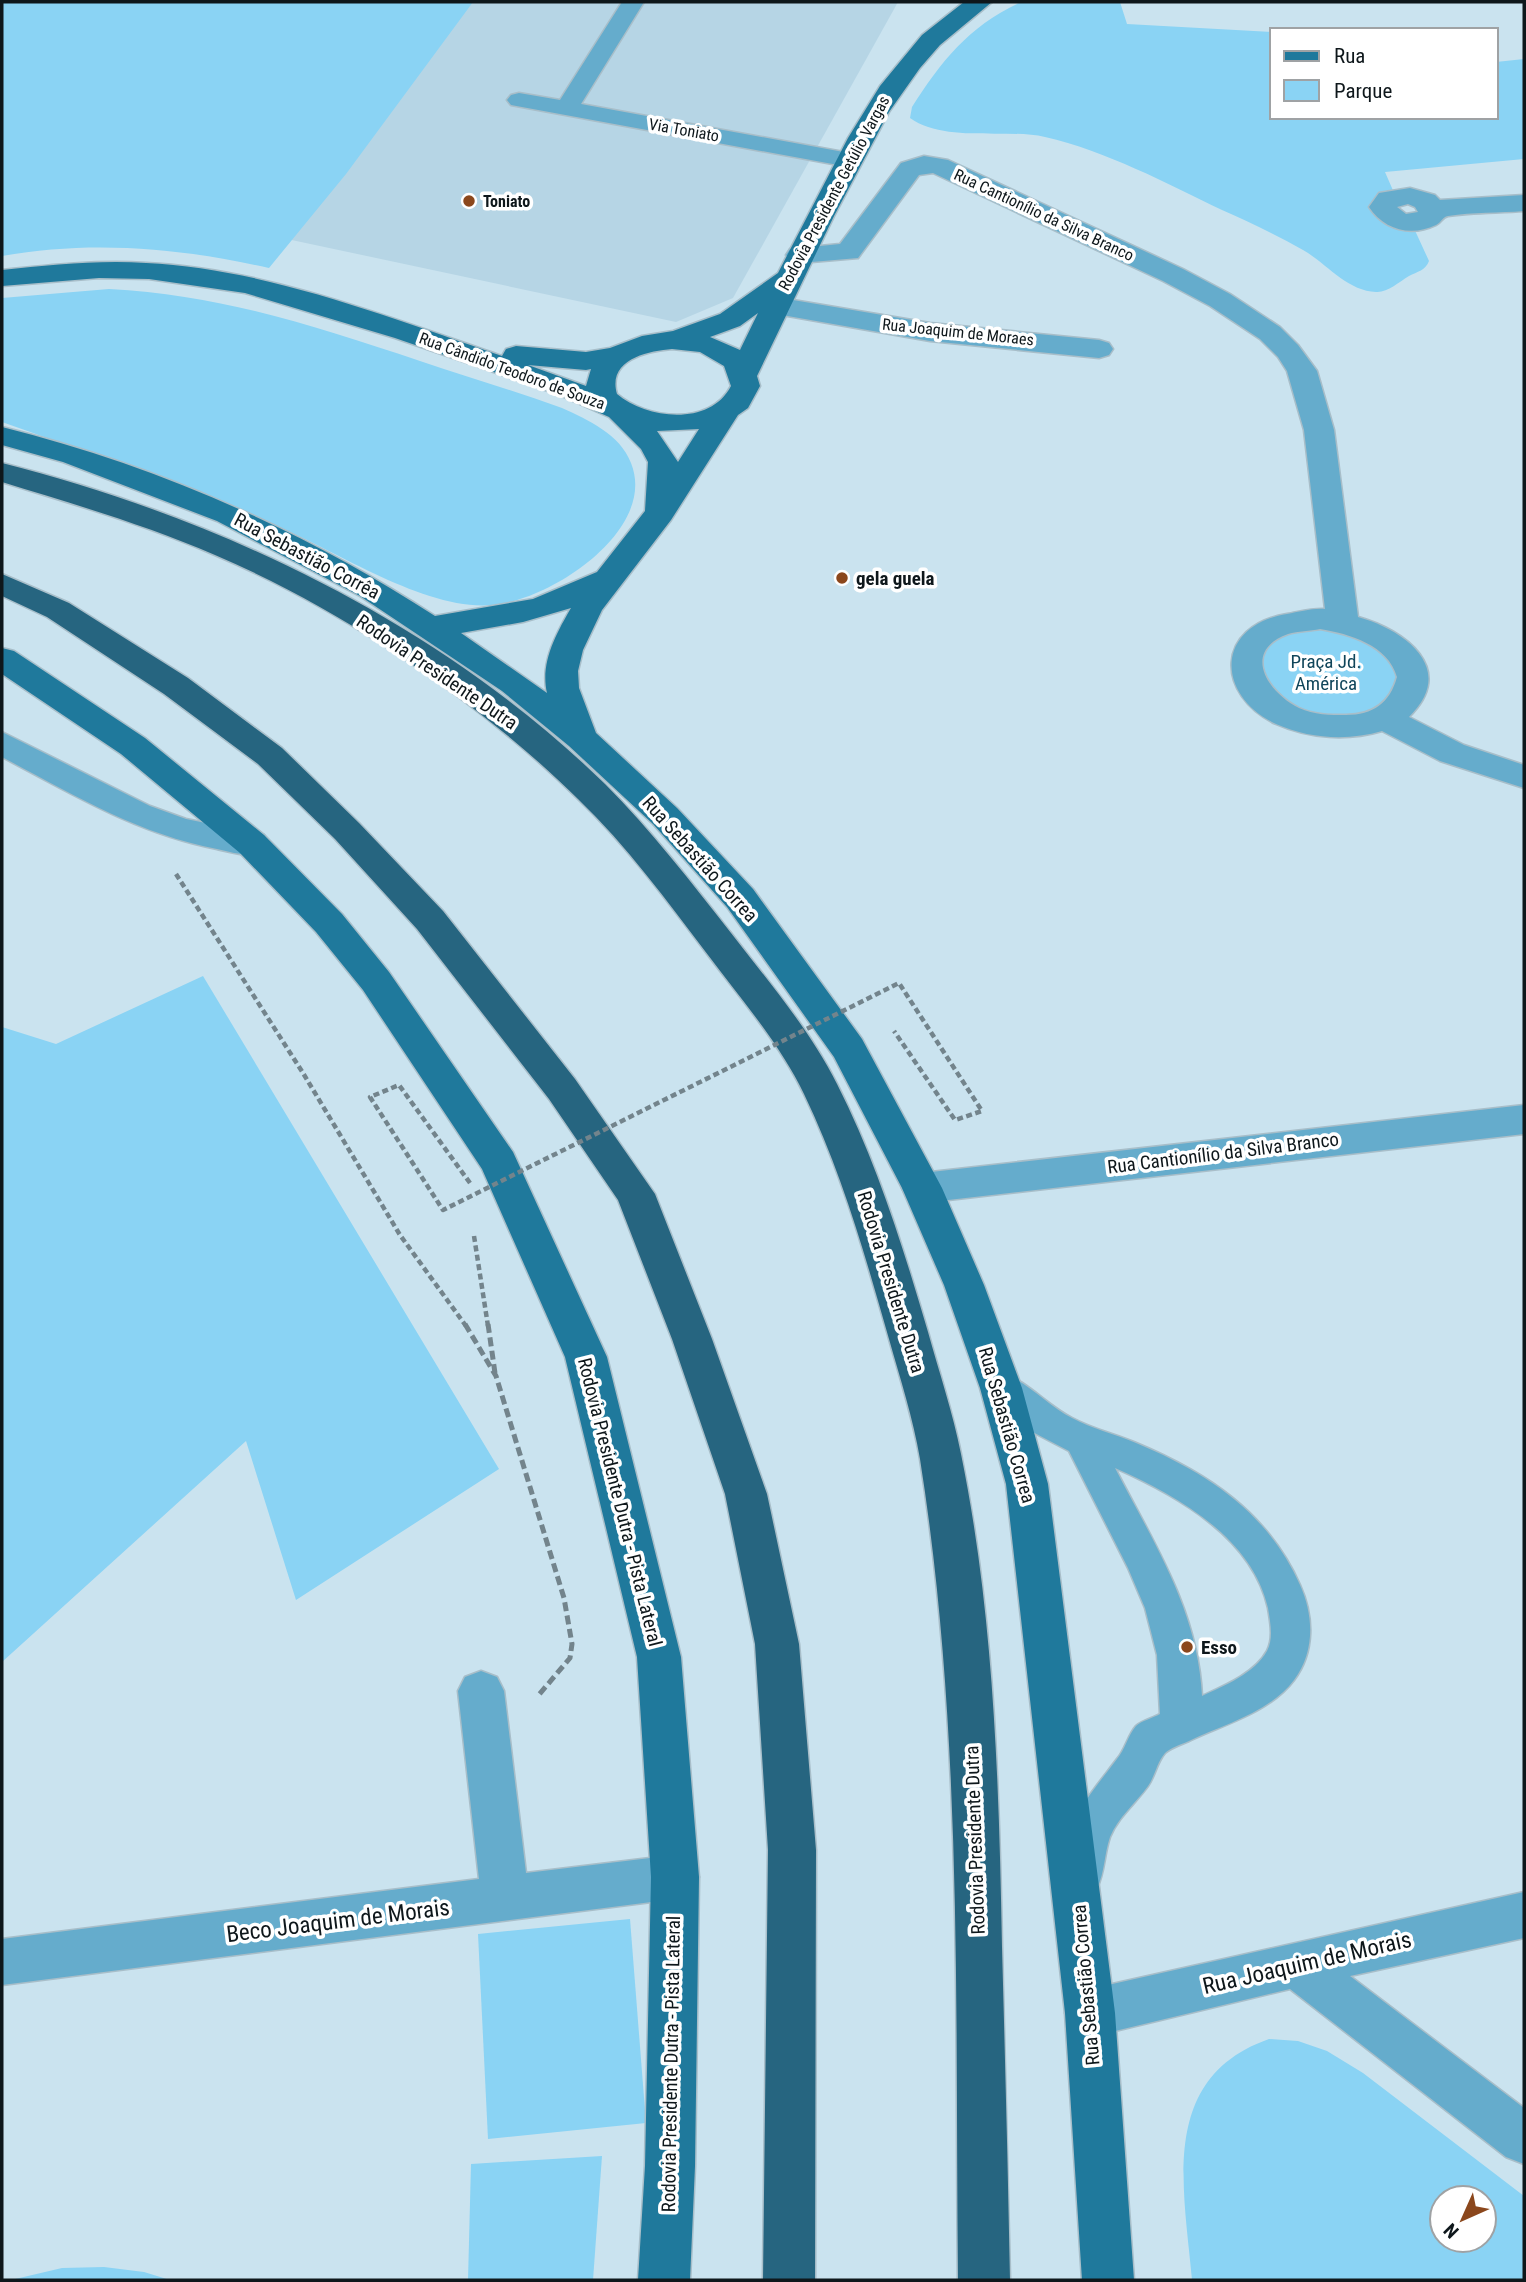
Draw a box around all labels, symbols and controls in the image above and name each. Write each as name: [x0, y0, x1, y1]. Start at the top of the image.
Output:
legend: [1270, 28, 1498, 119]
text: Rua: [1334, 44, 1365, 68]
text: Parque: [1334, 79, 1392, 103]
street label: Rodovia Presidente Getúlio Vargas: [775, 92, 893, 294]
street label: Via Toniato: [647, 114, 721, 146]
street label: Rua Cantionílio da Silva Branco: [951, 165, 1137, 265]
place label: Toniato: [483, 192, 530, 211]
marker: Toniato: [461, 193, 477, 209]
street label: Rua Joaquim de Moraes: [881, 315, 1035, 349]
street label: Rua Cândido Teodoro de Souza: [417, 328, 607, 414]
street label: Rua Sebastião Corrêa: [230, 508, 384, 604]
place label: gela guela: [856, 567, 935, 590]
marker: gela guela: [834, 570, 850, 586]
street label: Rodovia Presidente Dutra: [352, 610, 522, 734]
park label: Praça Jd. América: [1291, 650, 1361, 695]
street label: Rua Sebastião Correa: [637, 791, 763, 927]
street label: Rua Cantionílio da Silva Branco: [1106, 1127, 1340, 1179]
street label: Rodovia Presidente Dutra: [852, 1188, 930, 1376]
street label: Rua Sebastião Correa: [974, 1344, 1040, 1506]
street label: Rodovia Presidente Dutra - Pista Lateral: [573, 1355, 667, 1649]
place label: Esso: [1201, 1636, 1237, 1659]
marker: Esso: [1179, 1639, 1195, 1655]
street label: Rodovia Presidente Dutra: [960, 1745, 990, 1935]
street label: Beco Joaquim de Morais: [225, 1894, 451, 1948]
street label: Rua Sebastião Correa: [1068, 1904, 1104, 2066]
street label: Rodovia Presidente Dutra - Pista Lateral: [657, 1915, 685, 2213]
street label: Rua Joaquim de Morais: [1200, 1926, 1414, 2000]
north arrow: [1428, 2184, 1498, 2254]
text: N: [1439, 2218, 1464, 2243]

